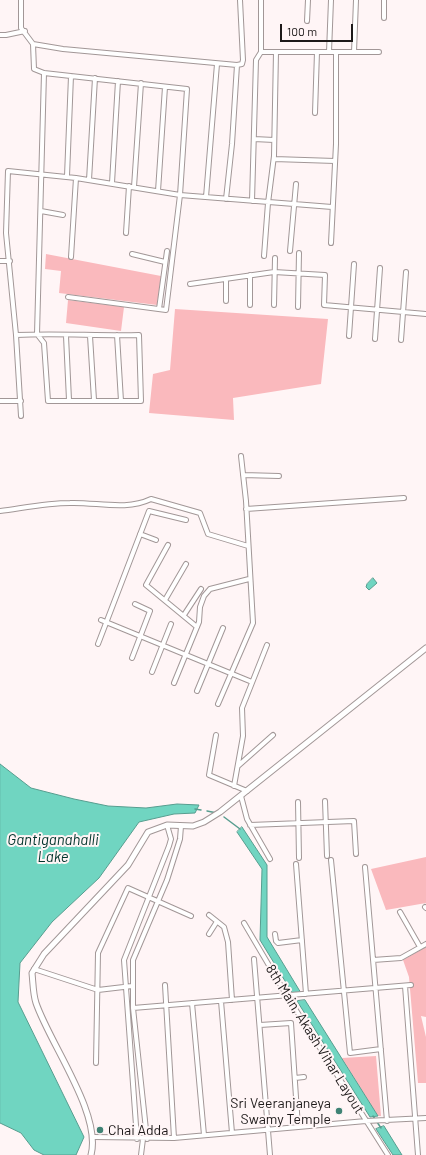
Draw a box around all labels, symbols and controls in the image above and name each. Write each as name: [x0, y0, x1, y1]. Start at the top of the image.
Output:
scale bar: [282, 16, 355, 42]
text: 100 m: [287, 24, 317, 38]
water label: Gantiganahalli Lake: [7, 831, 99, 866]
street label: 8th Main, Akash Vihar Layout: [262, 961, 368, 1117]
place label: Sri Veeranjaneya Swamy Temple: [230, 1095, 331, 1128]
marker: Sri Veeranjaneya Swamy Temple: [334, 1106, 344, 1116]
place label: Chai Adda: [108, 1122, 168, 1138]
marker: Chai Adda: [95, 1125, 105, 1135]

